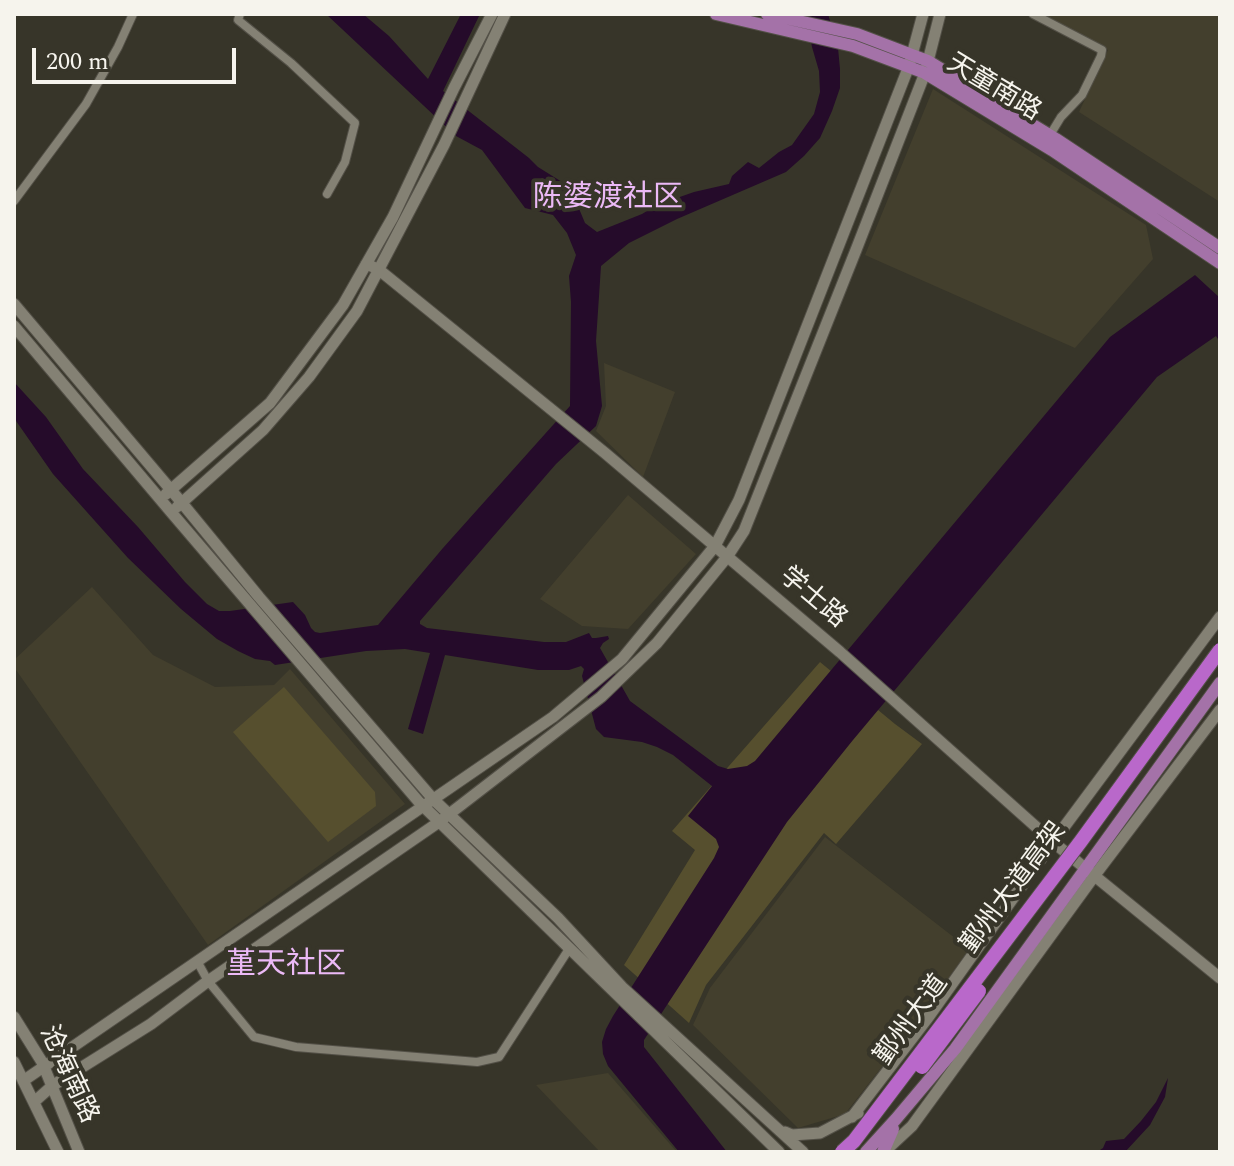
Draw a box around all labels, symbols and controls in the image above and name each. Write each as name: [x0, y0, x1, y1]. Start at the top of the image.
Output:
scale bar: [36, 32, 240, 82]
text: 200 m: [46, 44, 109, 80]
street label: 天童南路: [940, 49, 1046, 129]
district label: 陈婆渡社区: [533, 182, 683, 218]
street label: 学士路: [772, 562, 852, 636]
street label: 鄞州大道高架: [956, 817, 1074, 961]
district label: 堇天社区: [226, 949, 346, 985]
street label: 鄞州大道: [870, 970, 956, 1072]
street label: 沧海南路: [31, 1021, 103, 1129]

